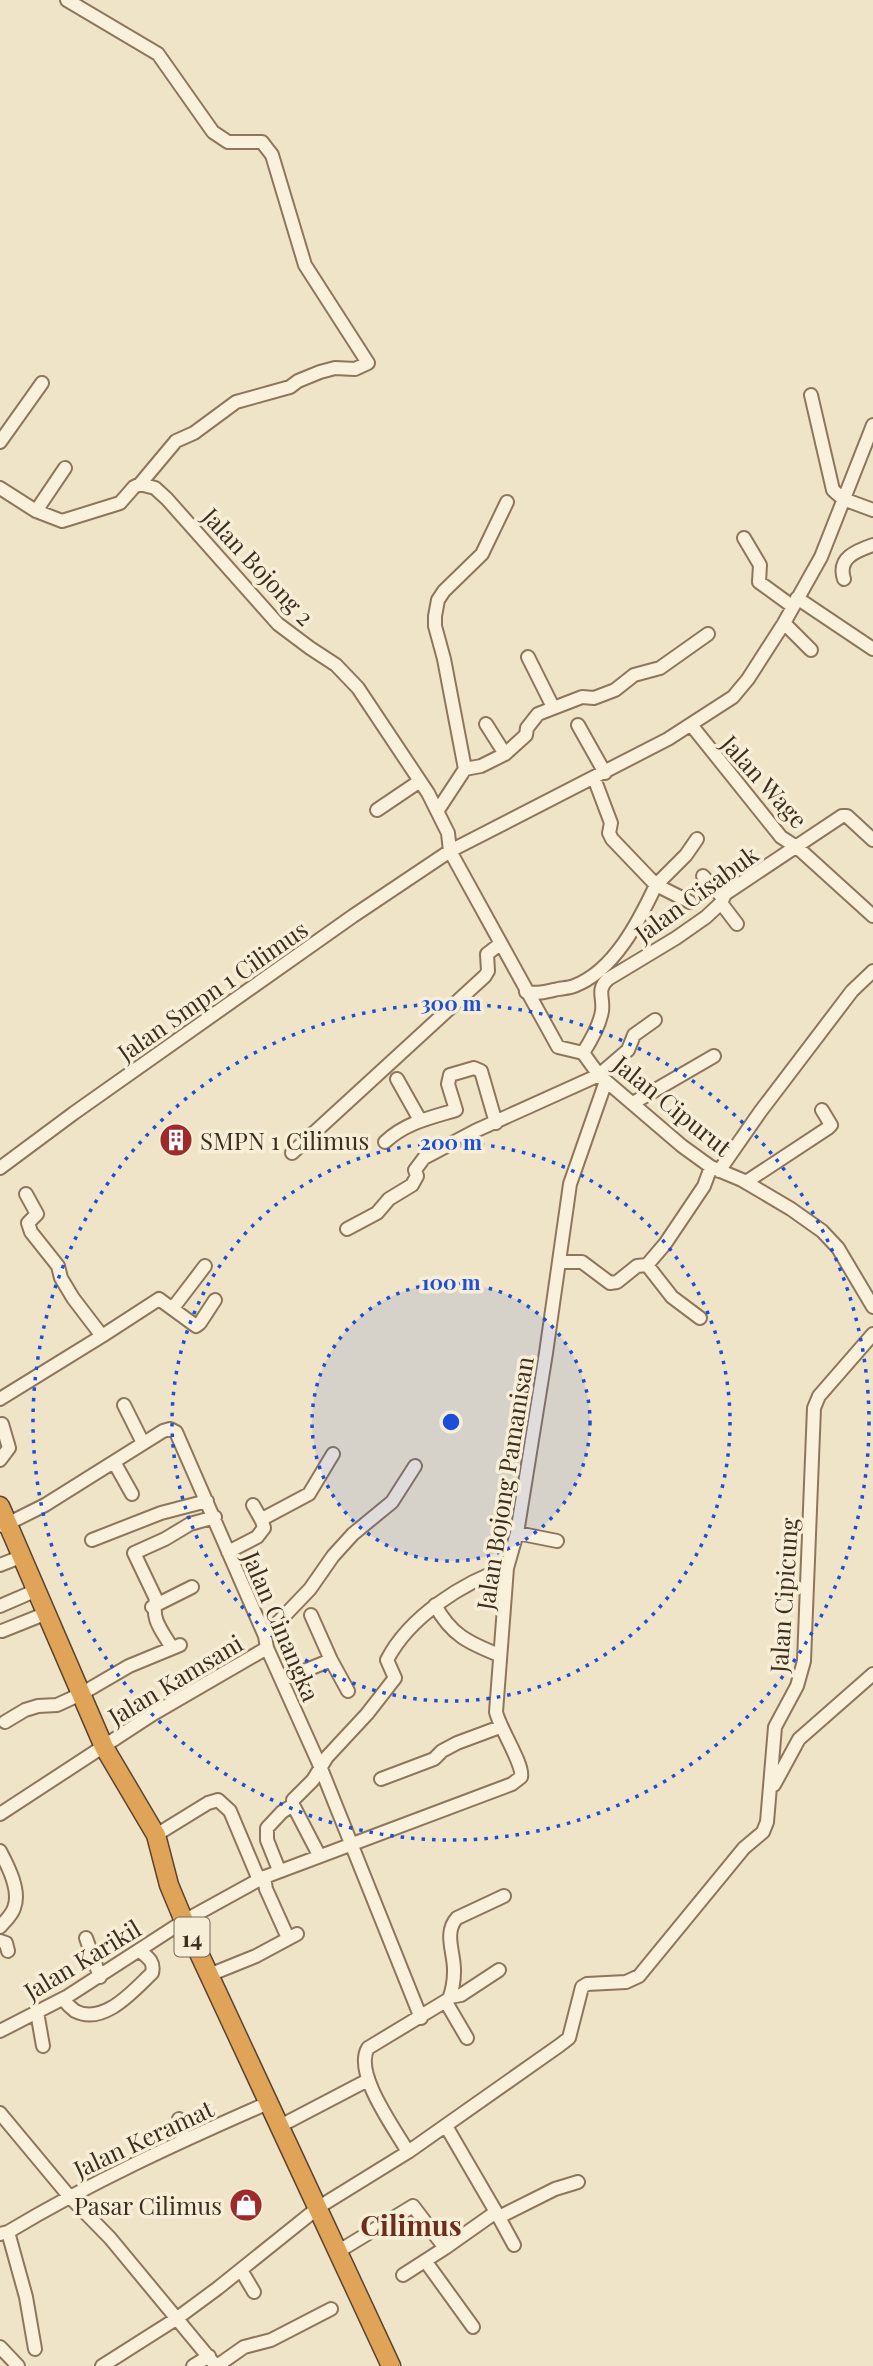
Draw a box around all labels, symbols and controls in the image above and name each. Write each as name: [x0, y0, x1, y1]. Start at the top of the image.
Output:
street label: Jalan Bojong 2: [195, 499, 322, 632]
street label: Jalan Wage: [714, 727, 815, 834]
street label: Jalan Cisabuk: [627, 837, 765, 949]
street label: Jalan Smpn 1 Cilimus: [110, 912, 313, 1068]
text: 300 m: [420, 988, 482, 1016]
street label: Jalan Cipurut: [607, 1047, 739, 1163]
building icon: SMPN 1 Cilimus: [157, 1121, 195, 1159]
place label: SMPN 1 Cilimus: [200, 1124, 369, 1156]
text: 200 m: [420, 1127, 482, 1155]
text: 100 m: [421, 1267, 481, 1295]
street label: Jalan Bojong Pamanisan: [468, 1354, 540, 1613]
centre of rings: [439, 1410, 463, 1434]
street label: Jalan Cipicung: [762, 1516, 804, 1675]
street label: Jalan Cinangka: [236, 1545, 328, 1706]
street label: Jalan Kamsani: [101, 1626, 248, 1732]
street label: Jalan Karikil: [17, 1912, 146, 2007]
road number: 14: [174, 1918, 210, 1956]
street label: Jalan Keramat: [67, 2091, 218, 2185]
shop icon: Pasar Cilimus: [227, 2186, 265, 2224]
place label: Pasar Cilimus: [74, 2189, 222, 2221]
district label: Cilimus: [360, 2206, 462, 2243]

